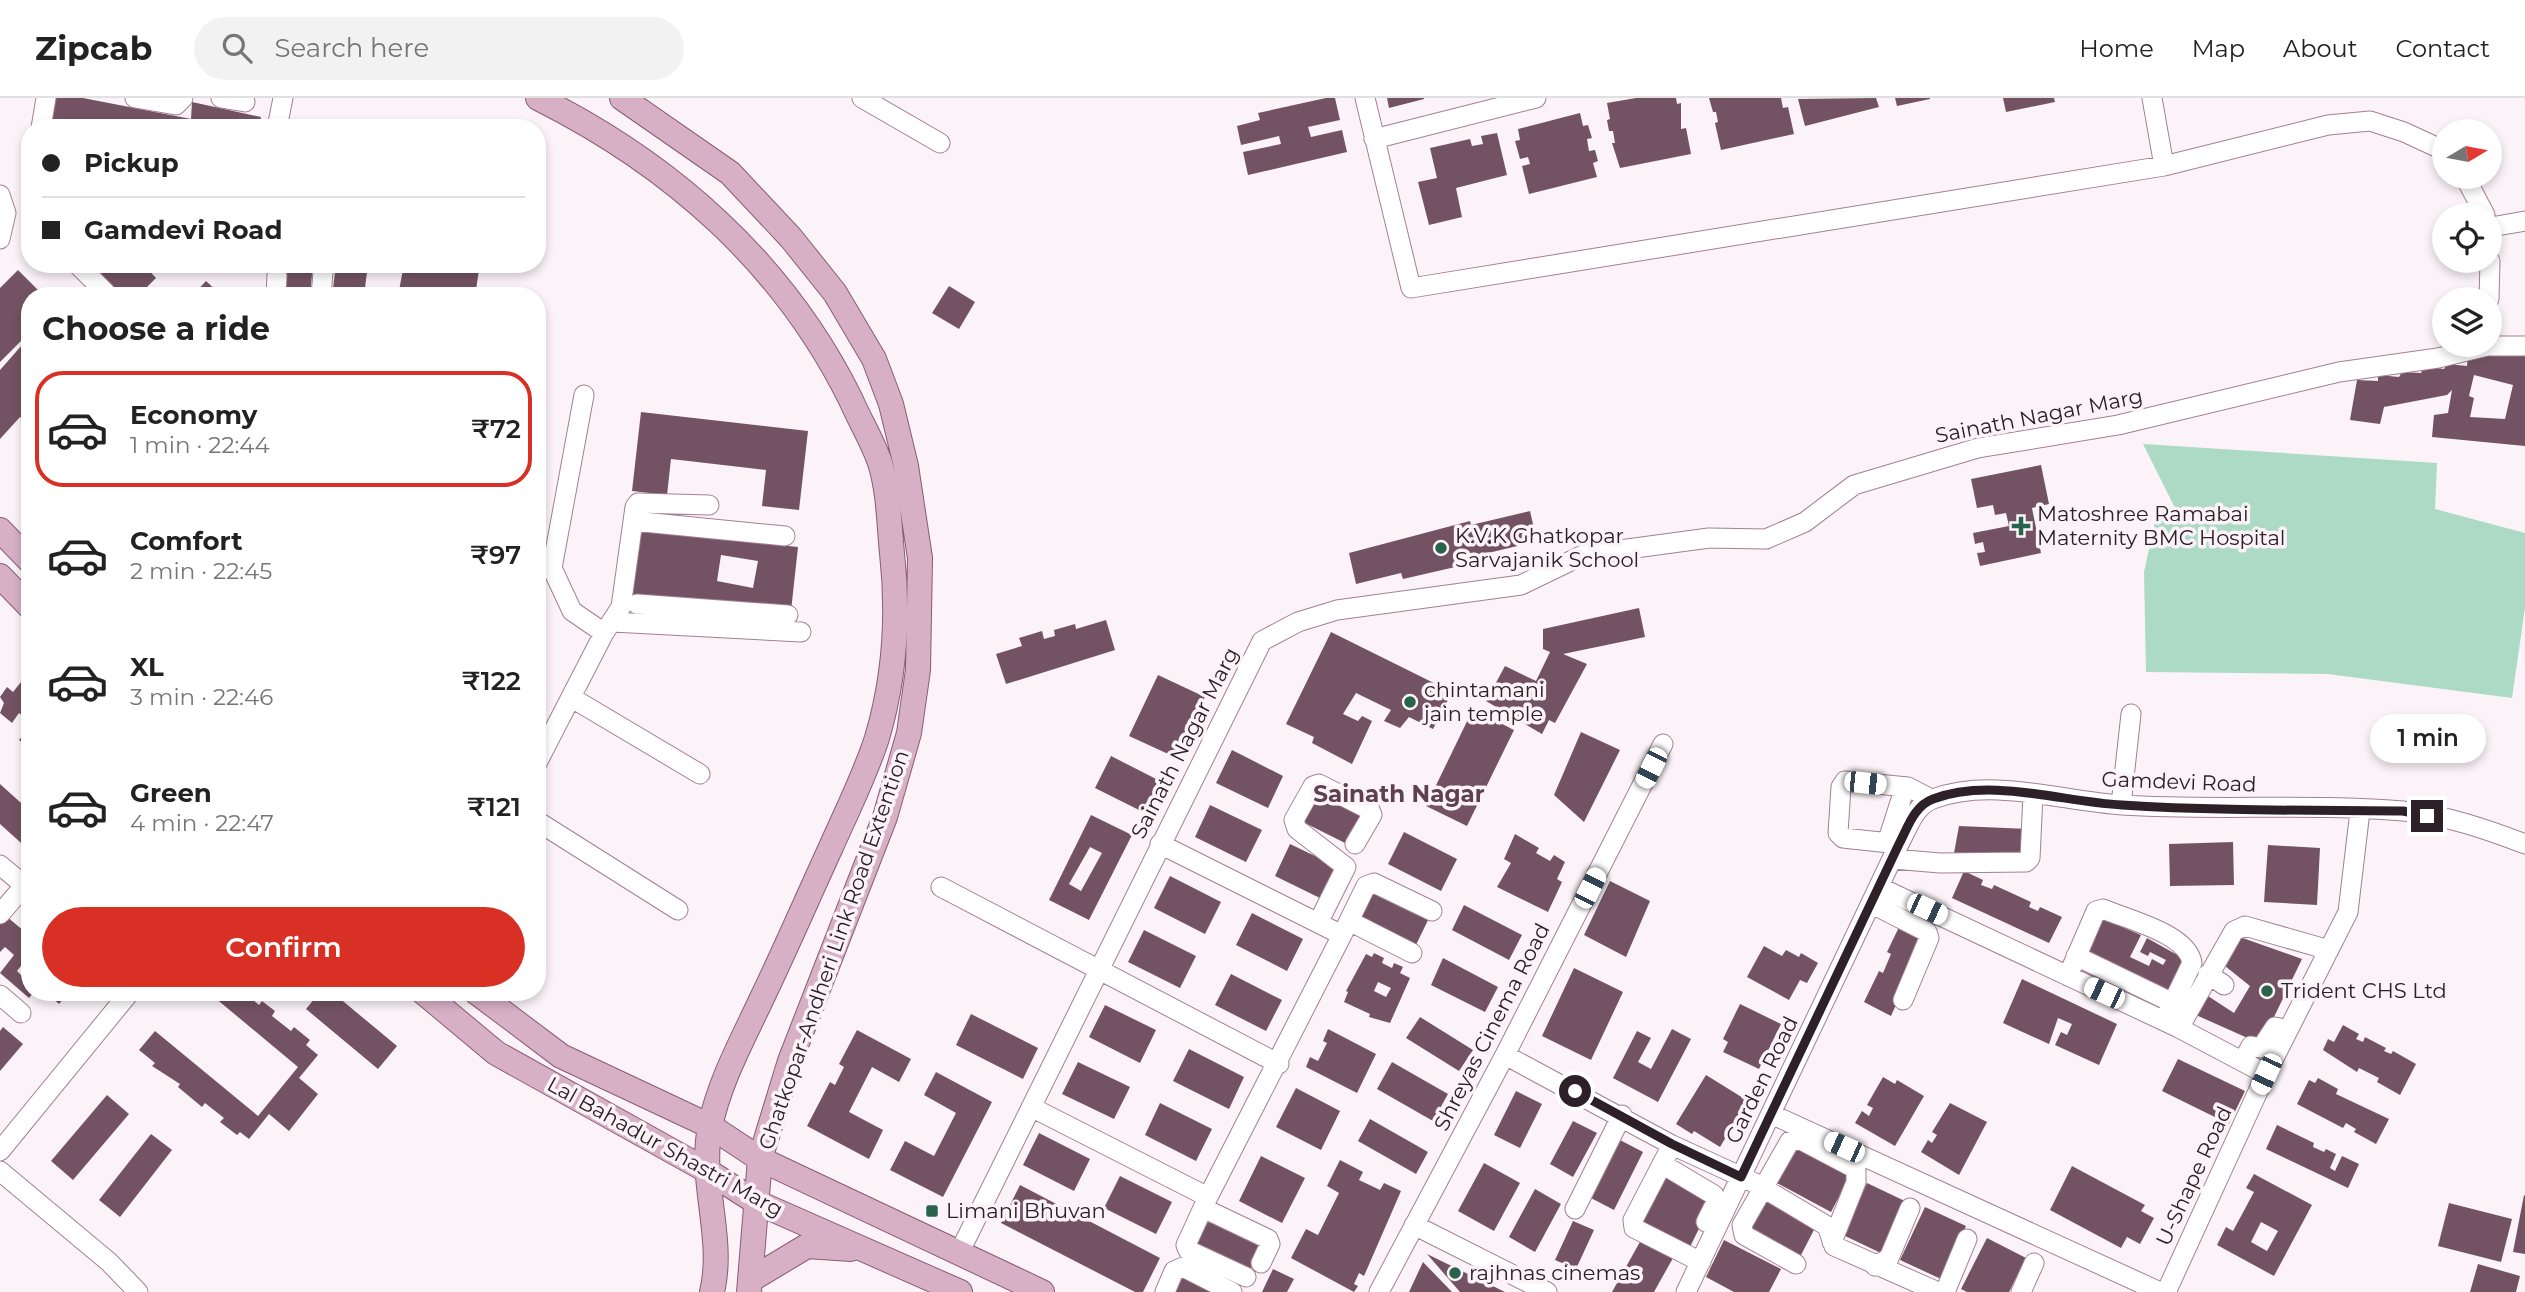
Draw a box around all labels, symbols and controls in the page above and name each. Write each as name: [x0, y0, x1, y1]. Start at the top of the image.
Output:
search box: [194, 17, 684, 80]
text: Zipcab: [35, 28, 152, 68]
icon: search: [218, 29, 256, 67]
text: Search here: [274, 32, 429, 64]
text: Home: [2079, 34, 2154, 63]
text: Map: [2192, 34, 2245, 63]
text: About: [2283, 34, 2357, 63]
text: Contact: [2395, 34, 2490, 63]
north arrow: [2432, 119, 2502, 189]
map controls: [2432, 119, 2502, 357]
text: Pickup: [84, 147, 179, 179]
button: locate: [2432, 203, 2502, 273]
text: Gamdevi Road: [84, 214, 282, 246]
button: layers: [2432, 287, 2502, 357]
text: Choose a ride: [42, 309, 270, 348]
street label: Sainath Nagar Marg: [1933, 383, 2145, 448]
icon: car: [46, 398, 109, 461]
text: Economy: [130, 399, 257, 431]
text: ₹72: [471, 413, 521, 445]
text: 1 min · 22:44: [130, 431, 270, 459]
place label: Matoshree Ramabai Maternity BMC Hospital: [2037, 501, 2285, 550]
marker: Matoshree Ramabai Maternity BMC Hospital: [2011, 516, 2031, 536]
place label: K.V.K Ghatkopar Sarvajanik School: [1455, 523, 1639, 572]
icon: car: [46, 524, 109, 587]
text: Comfort: [130, 525, 242, 557]
text: ₹97: [470, 539, 521, 571]
marker: K.V.K Ghatkopar Sarvajanik School: [1433, 540, 1449, 556]
text: 2 min · 22:45: [130, 557, 272, 585]
street label: Sainath Nagar Marg: [1126, 643, 1244, 842]
icon: car: [46, 650, 109, 713]
text: XL: [130, 651, 164, 683]
text: ₹122: [462, 665, 521, 697]
place label: chintamani jain temple: [1422, 677, 1545, 726]
text: 3 min · 22:46: [130, 683, 273, 711]
marker: chintamani jain temple: [1402, 694, 1418, 710]
callout: 1 min: [2369, 714, 2485, 764]
text: 1 min: [2397, 724, 2459, 752]
car: [1633, 745, 1670, 791]
street label: Ghatkopar-Andheri Link Road Extention: [753, 747, 914, 1153]
street label: Gamdevi Road: [2101, 766, 2257, 797]
car: [1844, 770, 1887, 796]
icon: car: [46, 776, 109, 839]
text: Green: [130, 777, 212, 809]
district label: Sainath Nagar: [1313, 780, 1485, 808]
text: ₹121: [467, 791, 521, 823]
route end: [2411, 800, 2443, 832]
text: 4 min · 22:47: [130, 809, 274, 837]
car: [1572, 865, 1609, 911]
car: [1904, 891, 1951, 927]
button: Confirm: [42, 907, 525, 987]
street label: Shreyas Cinema Road: [1428, 919, 1555, 1135]
car: [2081, 975, 2128, 1011]
place label: Trident CHS Ltd: [2281, 978, 2447, 1003]
marker: Trident CHS Ltd: [2259, 983, 2275, 999]
street label: Garden Road: [1720, 1012, 1803, 1147]
car: [2248, 1051, 2285, 1097]
street label: Lal Bahadur Shastri Marg: [543, 1071, 787, 1222]
route start: [1559, 1075, 1591, 1107]
street label: U-Shape Road: [2150, 1102, 2237, 1250]
car: [1821, 1129, 1868, 1165]
place label: Limani Bhuvan: [946, 1198, 1106, 1223]
marker: Limani Bhuvan: [924, 1203, 940, 1219]
place label: rajhnas cinemas: [1469, 1260, 1640, 1285]
marker: rajhnas cinemas: [1447, 1265, 1463, 1281]

